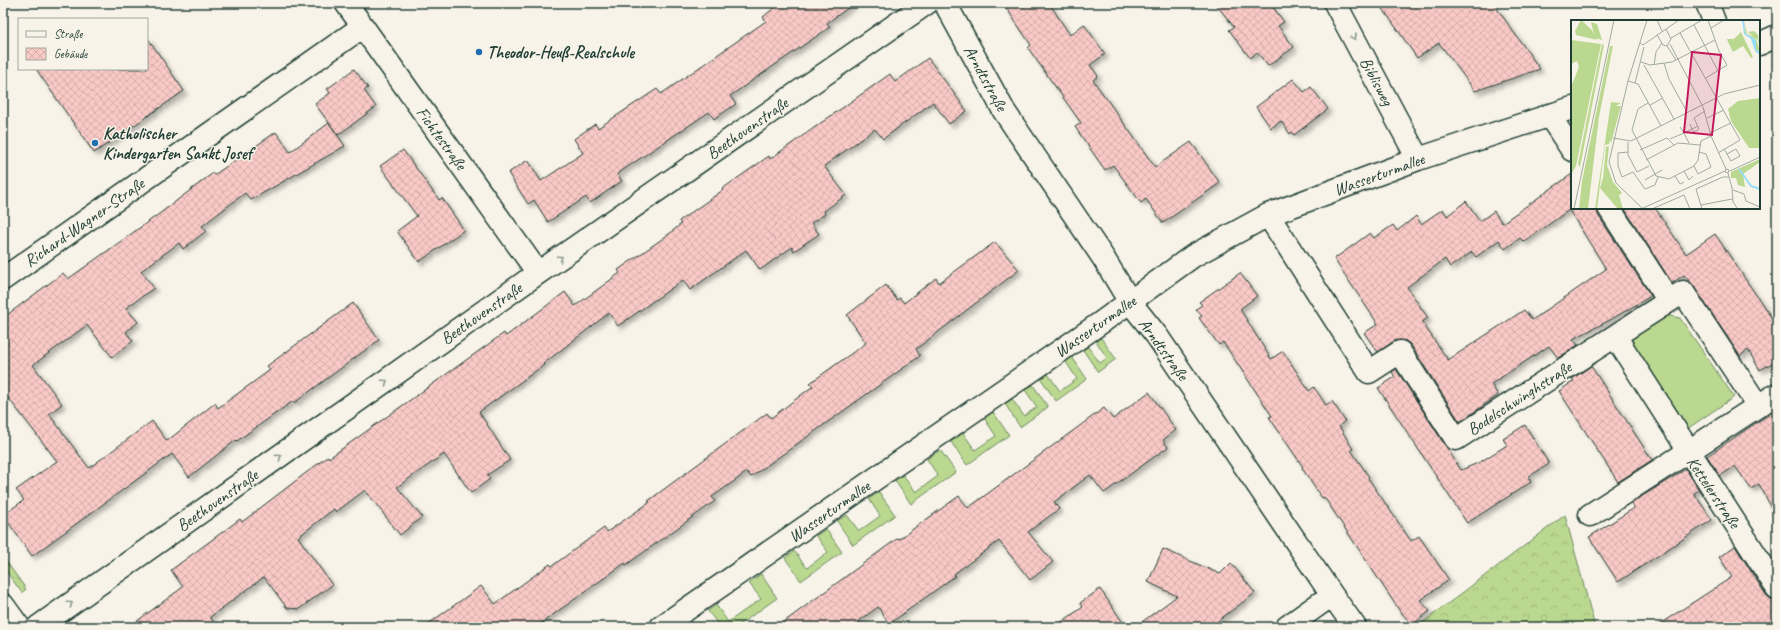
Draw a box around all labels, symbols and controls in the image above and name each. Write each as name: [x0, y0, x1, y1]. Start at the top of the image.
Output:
legend: [18, 18, 148, 70]
inset map: [1571, 20, 1760, 209]
text: Straße: [54, 26, 83, 42]
one-way arrow: [1349, 33, 1356, 40]
place label: Theodor-Heuß-Realschule: [487, 42, 636, 63]
street label: Arndtstraße: [959, 42, 1013, 116]
text: Gebäude: [54, 46, 88, 62]
marker: Theodor-Heuß-Realschule: [474, 47, 484, 57]
street label: Biblisweg: [1355, 53, 1399, 111]
street label: Beethovenstraße: [702, 92, 793, 164]
street label: Fichtestraße: [412, 103, 472, 175]
place label: Katholischer Kindergarten Sankt Josef: [103, 123, 257, 164]
marker: Katholischer Kindergarten Sankt Josef: [90, 138, 100, 148]
street label: Wasserturmallee: [1331, 148, 1429, 201]
street label: Richard-Wagner-Straße: [20, 172, 150, 272]
one-way arrow: [556, 255, 563, 263]
street label: Beethovenstraße: [436, 277, 527, 349]
street label: Wasserturmallee: [1050, 290, 1141, 362]
street label: Arndtstraße: [1134, 314, 1194, 386]
street label: Bodelschwinghstraße: [1463, 356, 1577, 440]
one-way arrow: [381, 379, 388, 387]
street label: Kettelerstraße: [1682, 453, 1746, 533]
one-way arrow: [275, 454, 282, 462]
street label: Beethovenstraße: [172, 464, 263, 536]
street label: Wasserturmallee: [784, 475, 875, 547]
one-way arrow: [66, 601, 73, 609]

